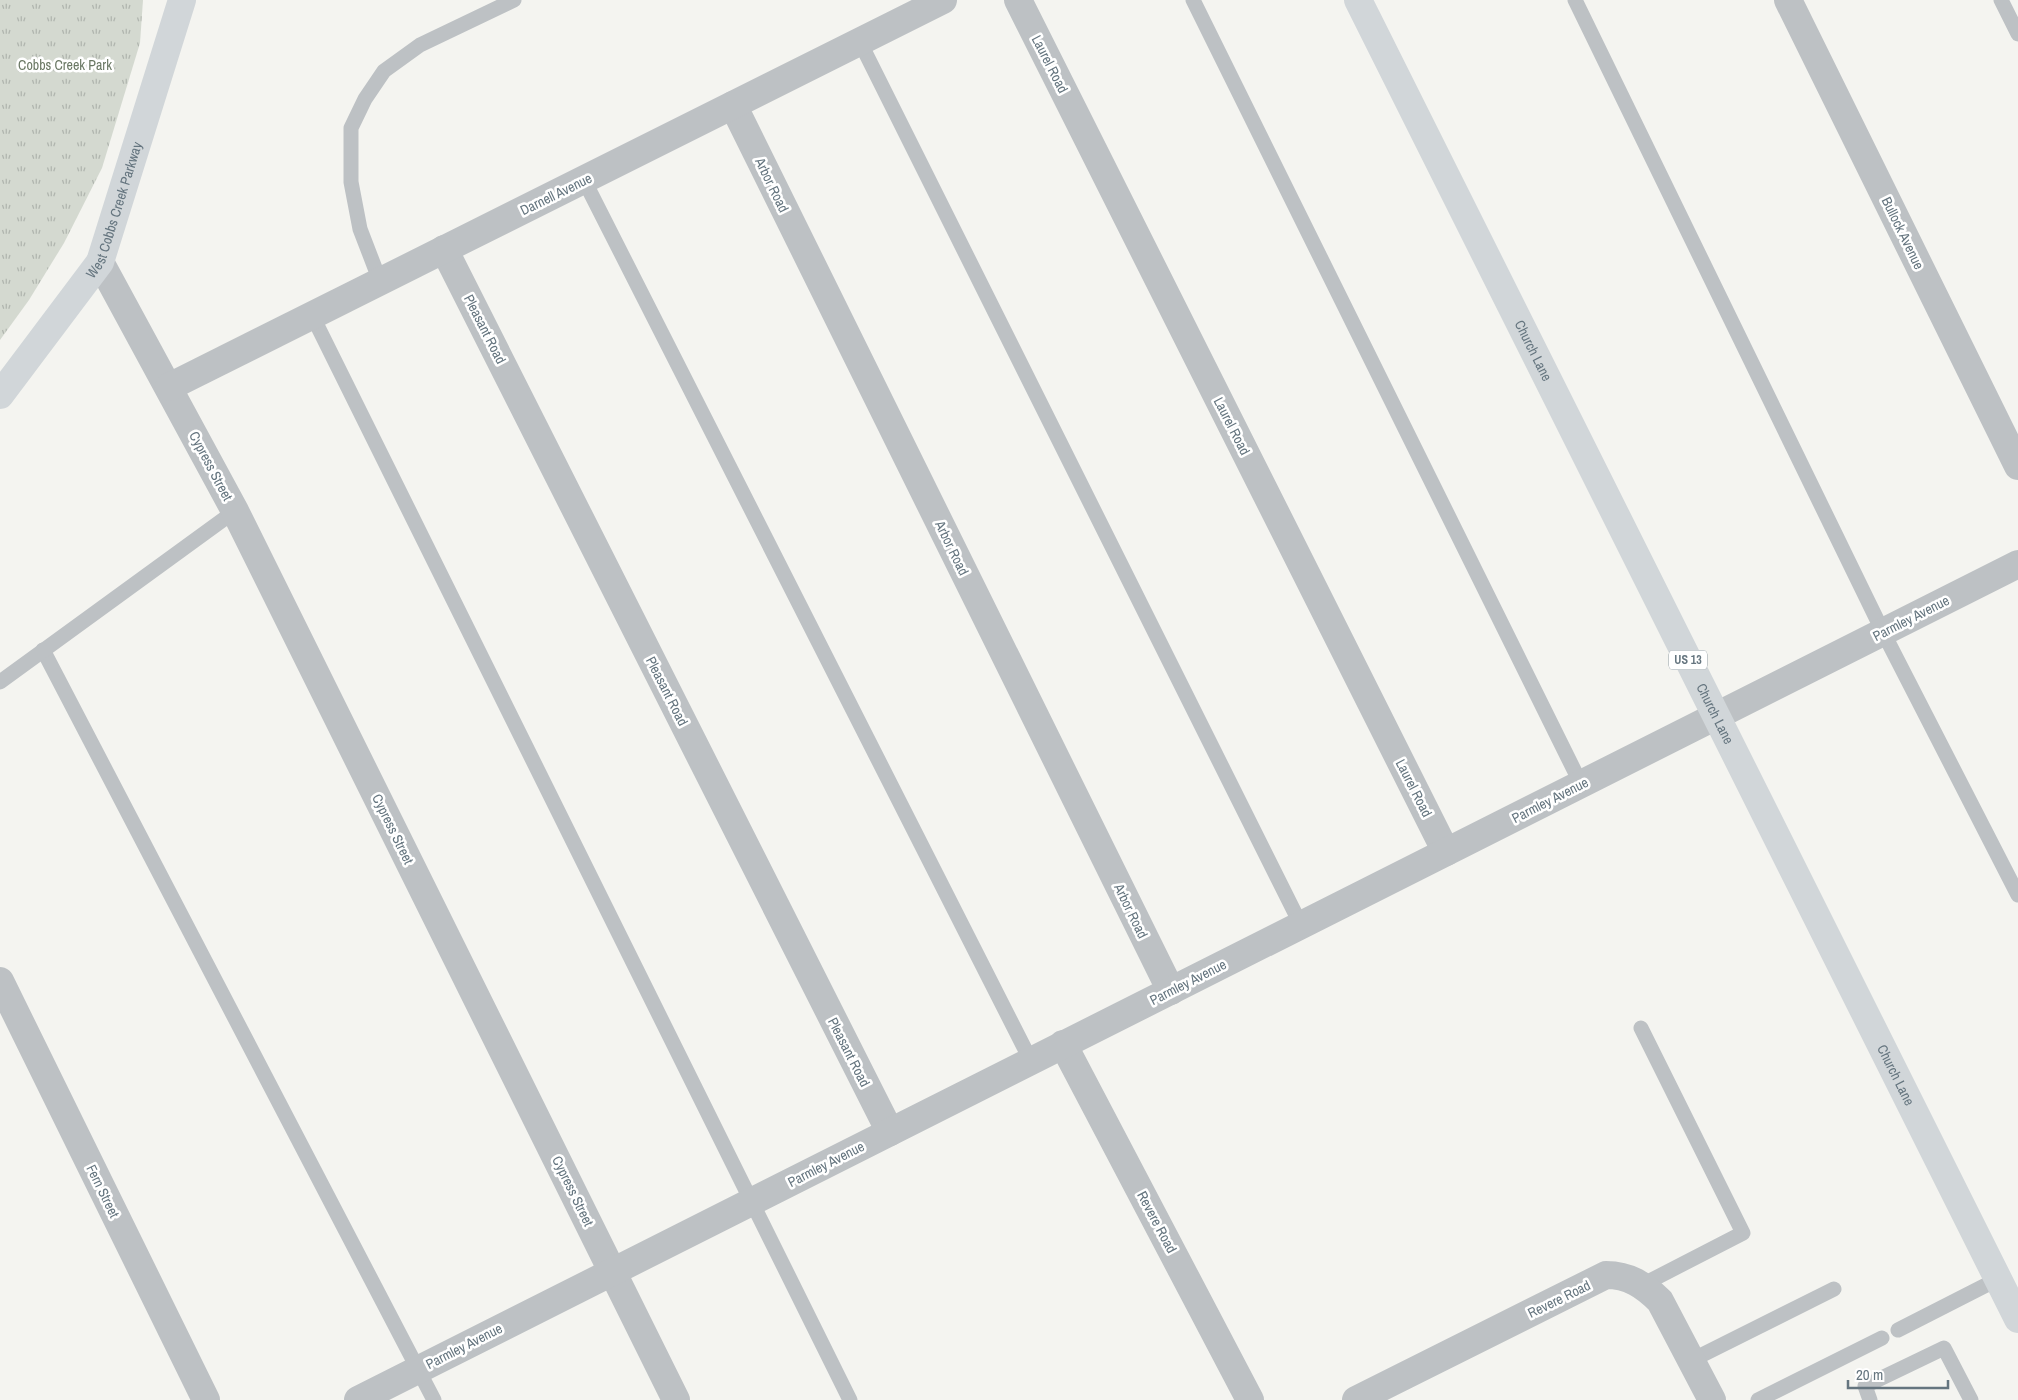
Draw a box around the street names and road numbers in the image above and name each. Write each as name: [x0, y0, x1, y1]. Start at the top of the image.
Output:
street label: Laurel Road: [1028, 32, 1072, 96]
street label: West Cobbs Creek Parkway: [82, 139, 146, 282]
street label: Arbor Road: [751, 154, 793, 215]
street label: Darnell Avenue: [517, 169, 595, 219]
street label: Bullock Avenue: [1878, 194, 1928, 272]
street label: Pleasant Road: [460, 291, 510, 367]
street label: Church Lane: [1511, 317, 1556, 384]
street label: Laurel Road: [1210, 394, 1254, 458]
street label: Cypress Street: [185, 428, 237, 504]
street label: Arbor Road: [931, 517, 973, 578]
street label: Parmley Avenue: [1870, 591, 1952, 645]
road number: US 13: [1669, 650, 1707, 670]
street label: Pleasant Road: [642, 653, 692, 729]
street label: Church Lane: [1692, 680, 1738, 747]
street label: Laurel Road: [1392, 756, 1436, 820]
street label: Parmley Avenue: [1509, 773, 1591, 827]
street label: Cypress Street: [368, 791, 418, 867]
street label: Arbor Road: [1110, 880, 1152, 941]
street label: Parmley Avenue: [1147, 955, 1229, 1009]
street label: Pleasant Road: [824, 1014, 874, 1090]
street label: Church Lane: [1873, 1041, 1919, 1108]
street label: Parmley Avenue: [785, 1137, 867, 1191]
street label: Cypress Street: [548, 1153, 598, 1229]
street label: Fern Street: [82, 1161, 124, 1221]
street label: Revere Road: [1133, 1188, 1181, 1256]
street label: Revere Road: [1525, 1276, 1593, 1322]
street label: Parmley Avenue: [423, 1319, 505, 1373]

